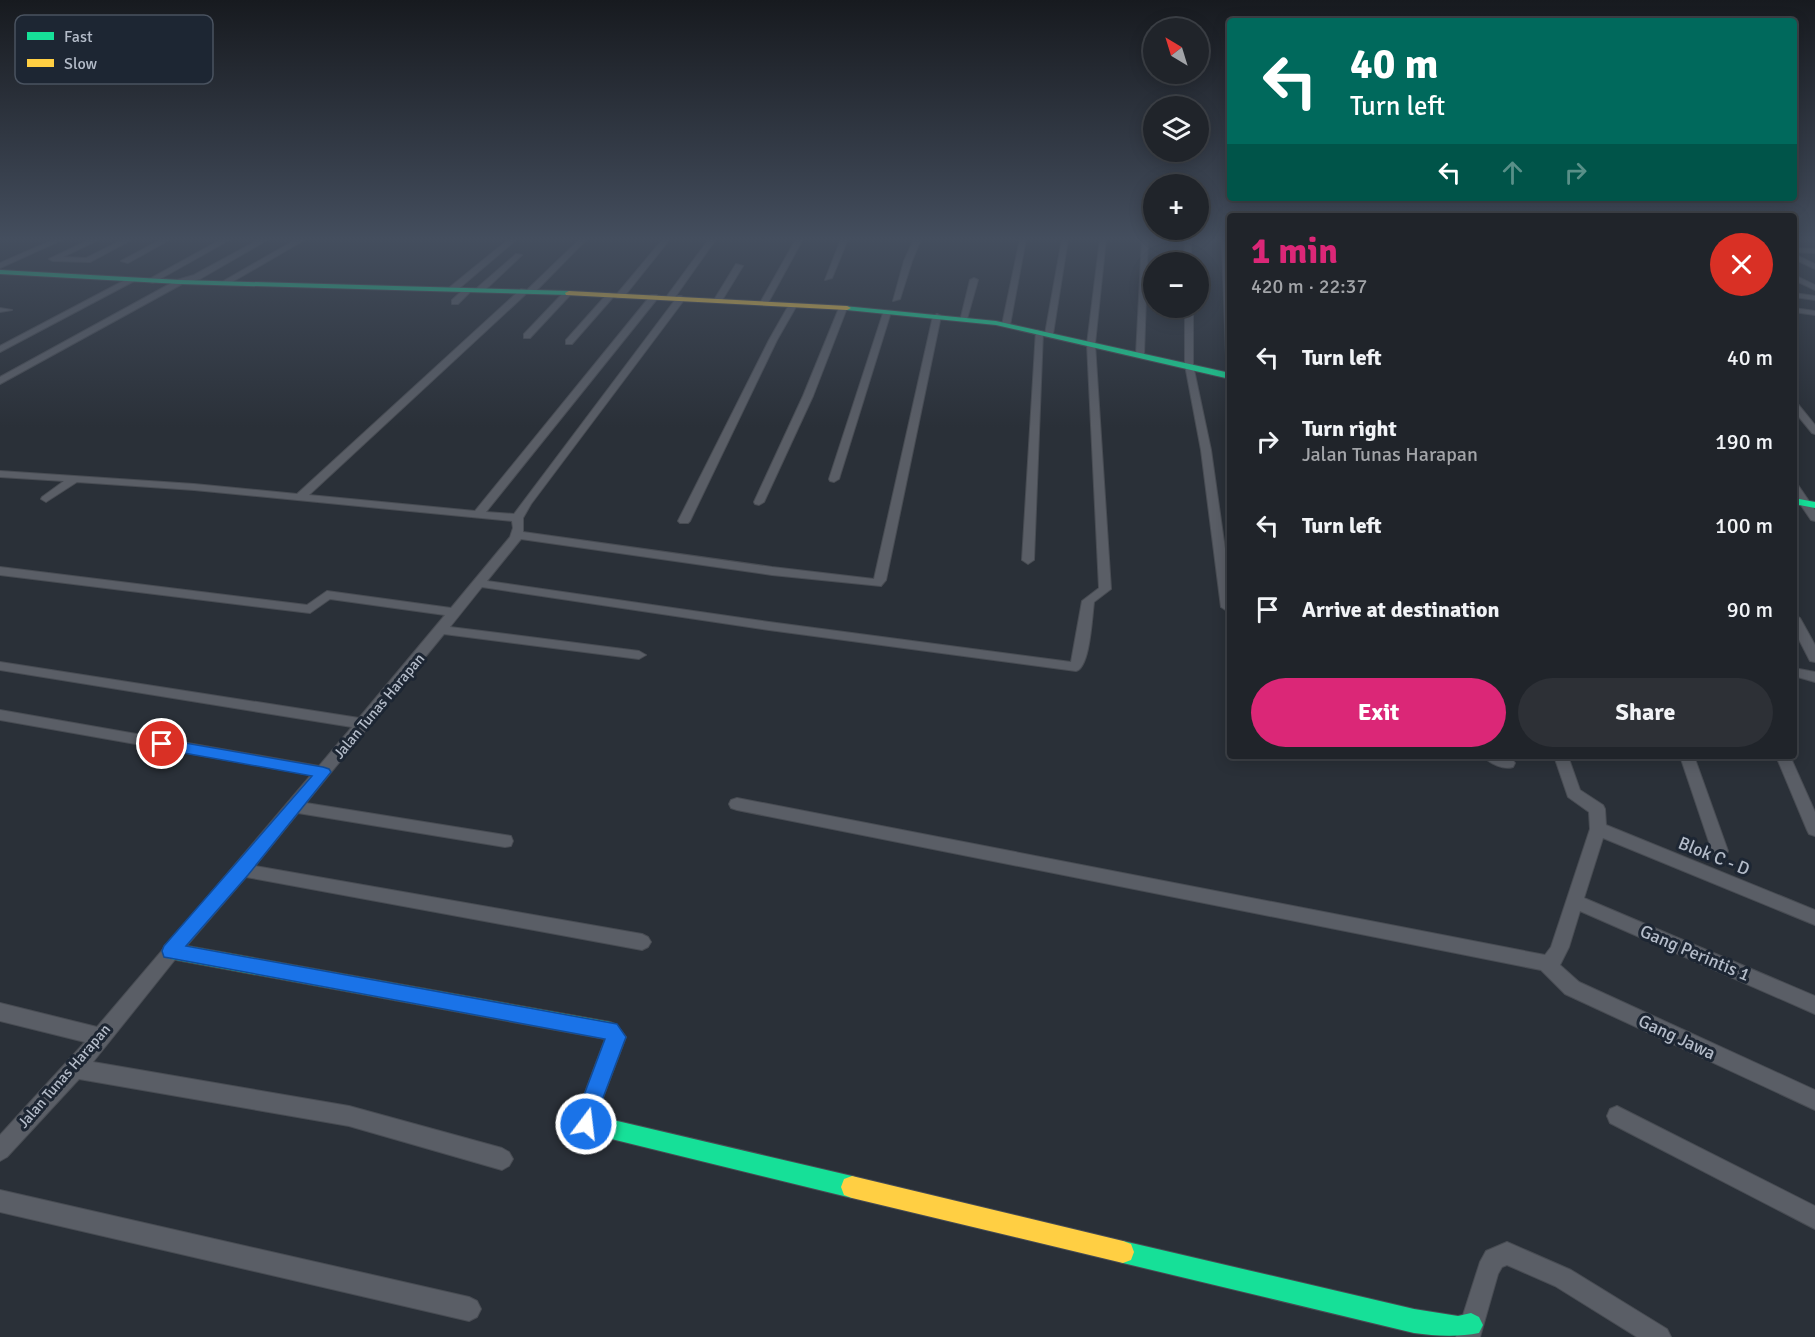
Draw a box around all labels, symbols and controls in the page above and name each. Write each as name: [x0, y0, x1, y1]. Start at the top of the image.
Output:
legend: [15, 15, 213, 84]
north arrow: [1143, 18, 1209, 84]
map controls: [1143, 18, 1209, 318]
text: Fast: [64, 27, 93, 47]
text: 40 m: [1350, 39, 1439, 90]
icon: left: [1251, 42, 1329, 120]
text: Slow: [64, 54, 98, 74]
text: Turn left: [1350, 90, 1445, 123]
button: layers: [1143, 96, 1209, 162]
icon: left: [1433, 156, 1466, 189]
icon: ahead: [1496, 156, 1529, 189]
icon: right: [1559, 156, 1592, 189]
button: +: [1143, 174, 1209, 240]
text: 1 min: [1251, 229, 1338, 274]
button: close: [1710, 233, 1773, 296]
button: −: [1143, 252, 1209, 318]
text: 420 m · 22:37: [1251, 274, 1367, 299]
icon: left: [1251, 341, 1284, 374]
text: Turn left: [1302, 344, 1382, 371]
text: 40 m: [1727, 344, 1773, 371]
text: Turn right: [1302, 415, 1397, 442]
icon: right: [1251, 425, 1284, 458]
text: 190 m: [1715, 428, 1773, 455]
text: Jalan Tunas Harapan: [1302, 442, 1478, 467]
icon: left: [1251, 509, 1284, 542]
text: Turn left: [1302, 512, 1382, 539]
text: 100 m: [1715, 512, 1773, 539]
icon: arrive: [1251, 593, 1284, 626]
text: Arrive at destination: [1302, 596, 1499, 623]
text: 90 m: [1727, 596, 1773, 623]
street label: Jalan Tunas Harapan: [330, 650, 428, 762]
button: Exit: [1251, 678, 1506, 747]
button: Share: [1518, 678, 1773, 747]
pin: [136, 718, 187, 769]
icon: arrive: [145, 727, 178, 760]
street label: Blok C - D: [1675, 832, 1753, 880]
street label: Gang Perintis 1: [1637, 920, 1753, 986]
street label: Gang Jawa: [1635, 1010, 1719, 1064]
street label: Jalan Tunas Harapan: [14, 1020, 114, 1132]
position arrow: [554, 1092, 618, 1156]

